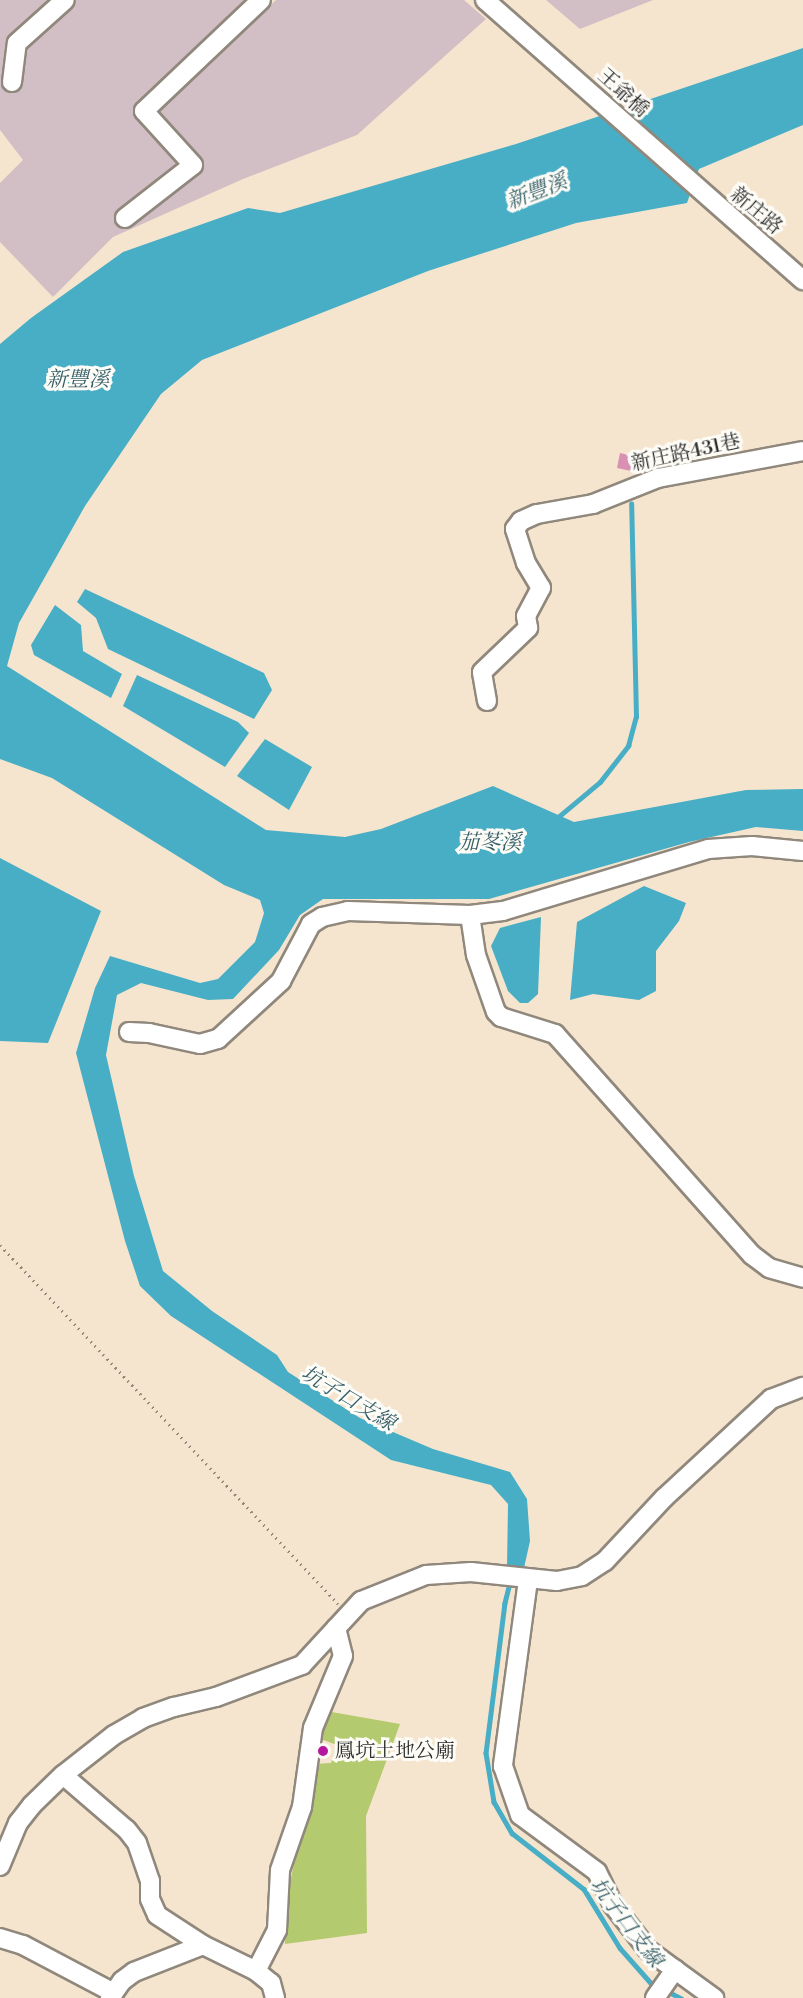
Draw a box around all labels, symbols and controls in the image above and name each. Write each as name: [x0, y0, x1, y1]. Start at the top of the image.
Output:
street label: 王爺橋: [593, 64, 653, 122]
water label: 新豐溪: [503, 169, 571, 215]
street label: 新庄路: [725, 183, 787, 239]
water label: 新豐溪: [47, 367, 109, 393]
street label: 新庄路431巷: [629, 430, 743, 476]
water label: 茄苳溪: [459, 830, 521, 856]
water label: 坑子口支線: [297, 1361, 399, 1437]
place label: 鳳坑土地公廟: [335, 1739, 455, 1763]
marker: 鳳坑土地公廟: [316, 1744, 330, 1758]
water label: 坑子口支線: [584, 1873, 668, 1973]

